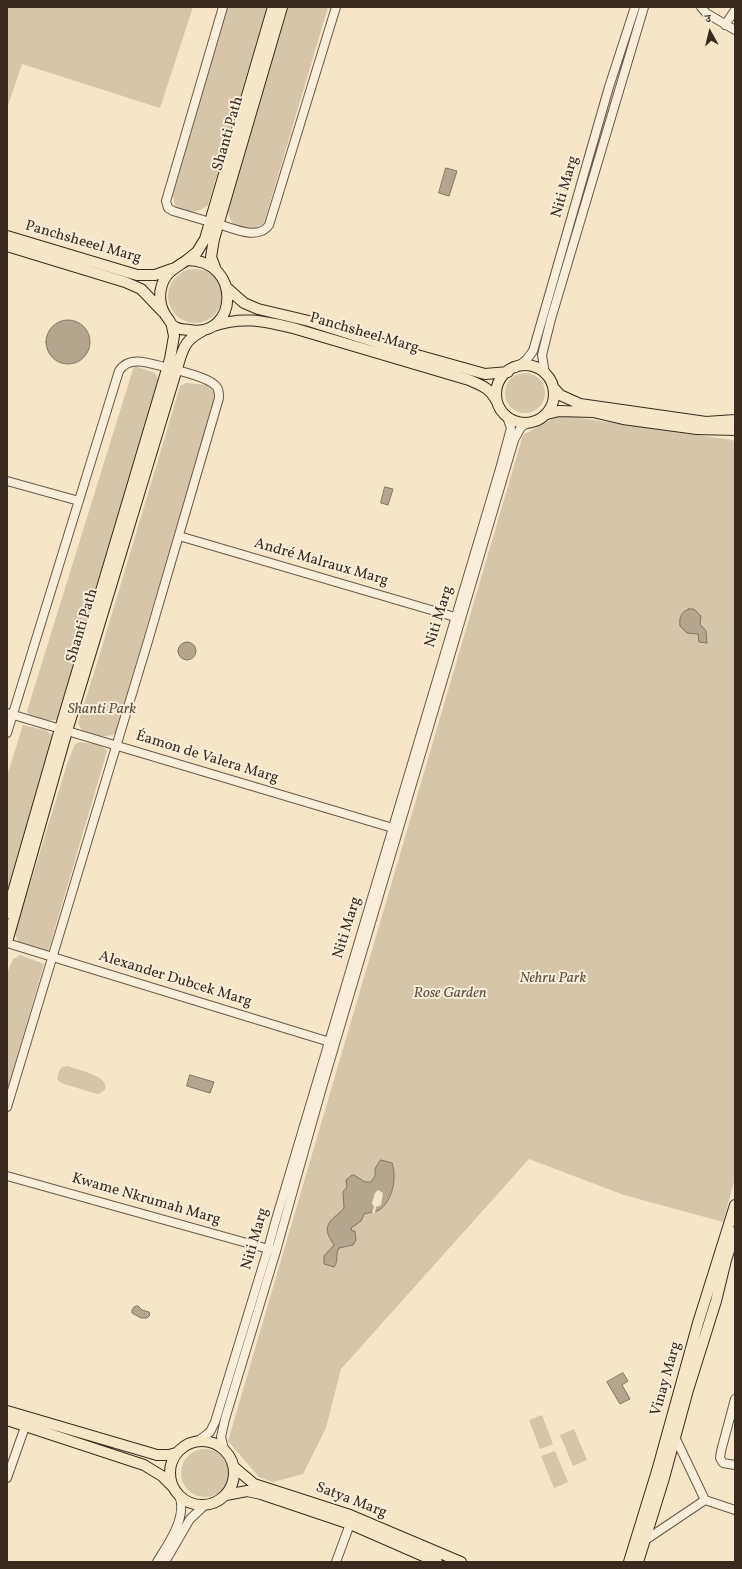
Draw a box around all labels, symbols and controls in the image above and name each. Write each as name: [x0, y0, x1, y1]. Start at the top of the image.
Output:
north arrow: [690, 12, 730, 52]
text: उ: [704, 12, 712, 27]
street label: Shanti Path: [210, 95, 248, 173]
street label: Niti Marg: [549, 154, 583, 220]
street label: Panchsheeel Marg: [23, 218, 143, 268]
street label: Panchsheel Marg: [307, 310, 421, 358]
street label: André Malraux Marg: [252, 535, 390, 591]
street label: Niti Marg: [422, 584, 458, 650]
street label: Shanti Path: [63, 587, 103, 665]
park label: Shanti Park: [68, 701, 136, 719]
street label: Éamon de Valera Marg: [133, 728, 281, 788]
street label: Niti Marg: [330, 895, 366, 961]
street label: Alexander Dubcek Marg: [96, 948, 254, 1012]
park label: Nehru Park: [520, 970, 586, 988]
park label: Rose Garden: [414, 985, 486, 1003]
street label: Kwame Nkrumah Marg: [70, 1170, 222, 1230]
street label: Niti Marg: [239, 1206, 273, 1272]
street label: Vinay Marg: [648, 1340, 686, 1418]
street label: Satya Marg: [313, 1479, 389, 1523]

